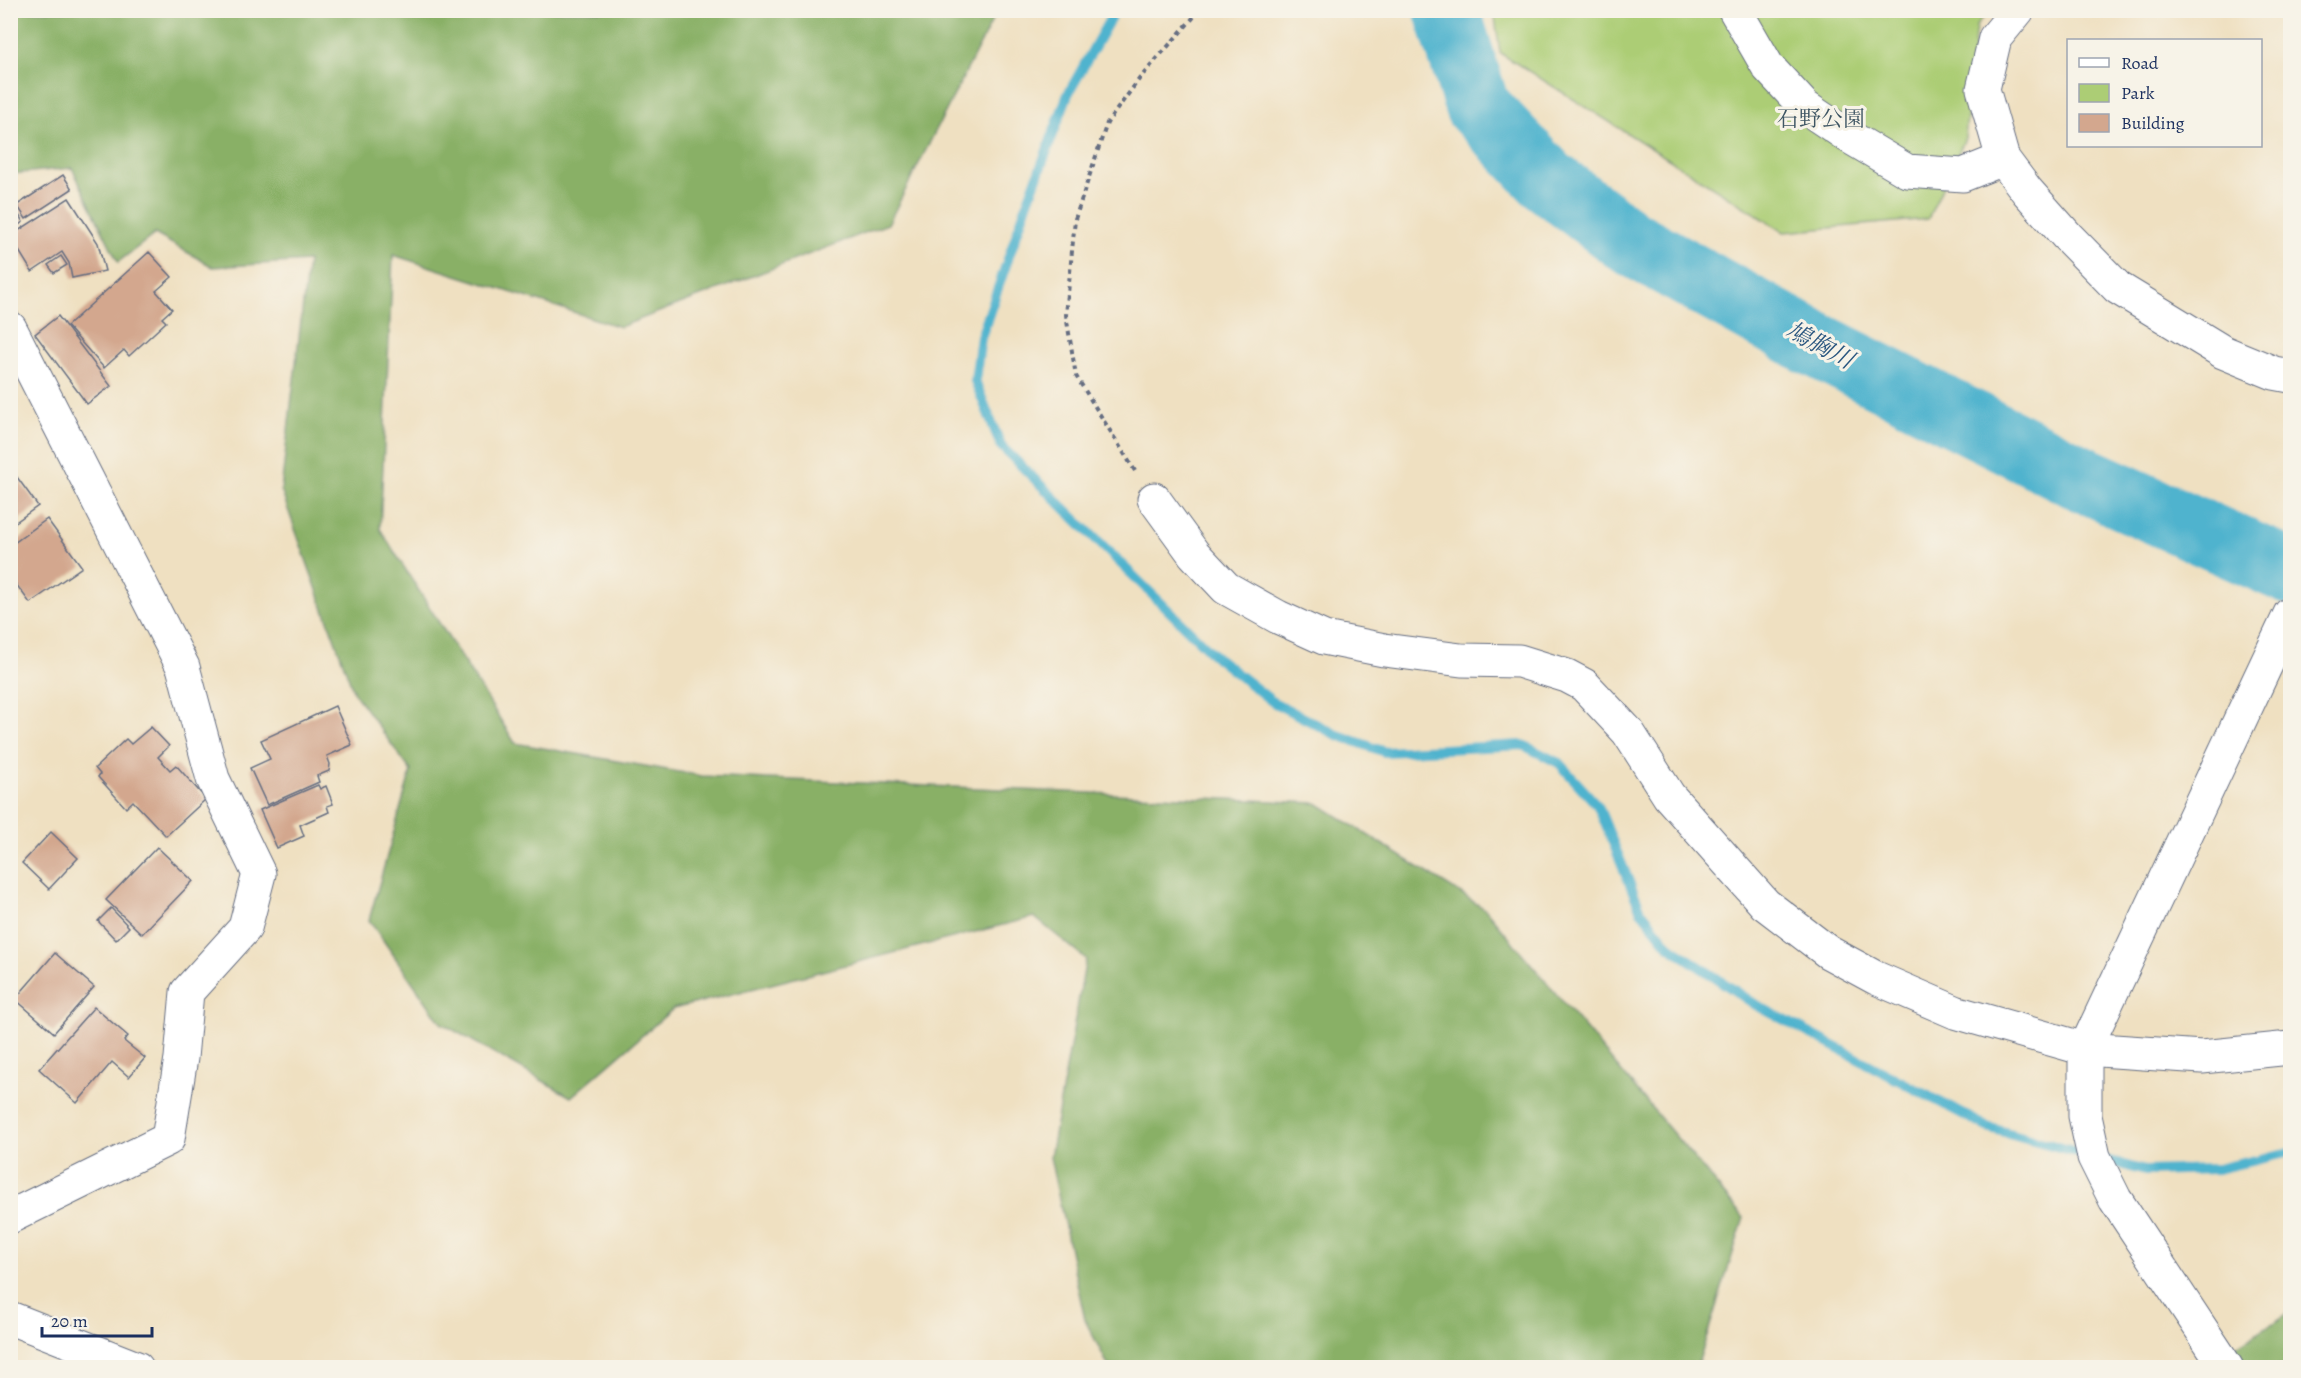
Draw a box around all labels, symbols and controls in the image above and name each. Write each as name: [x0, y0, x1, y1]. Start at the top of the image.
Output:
legend: [2067, 39, 2262, 147]
text: Road: [2121, 51, 2159, 75]
text: Park: [2121, 81, 2155, 105]
park label: 石野公園: [1777, 104, 1865, 134]
text: Building: [2121, 111, 2185, 135]
water label: 鳩胸川: [1781, 314, 1862, 377]
scale bar: [42, 1300, 152, 1338]
text: 20 m: [51, 1309, 88, 1333]

